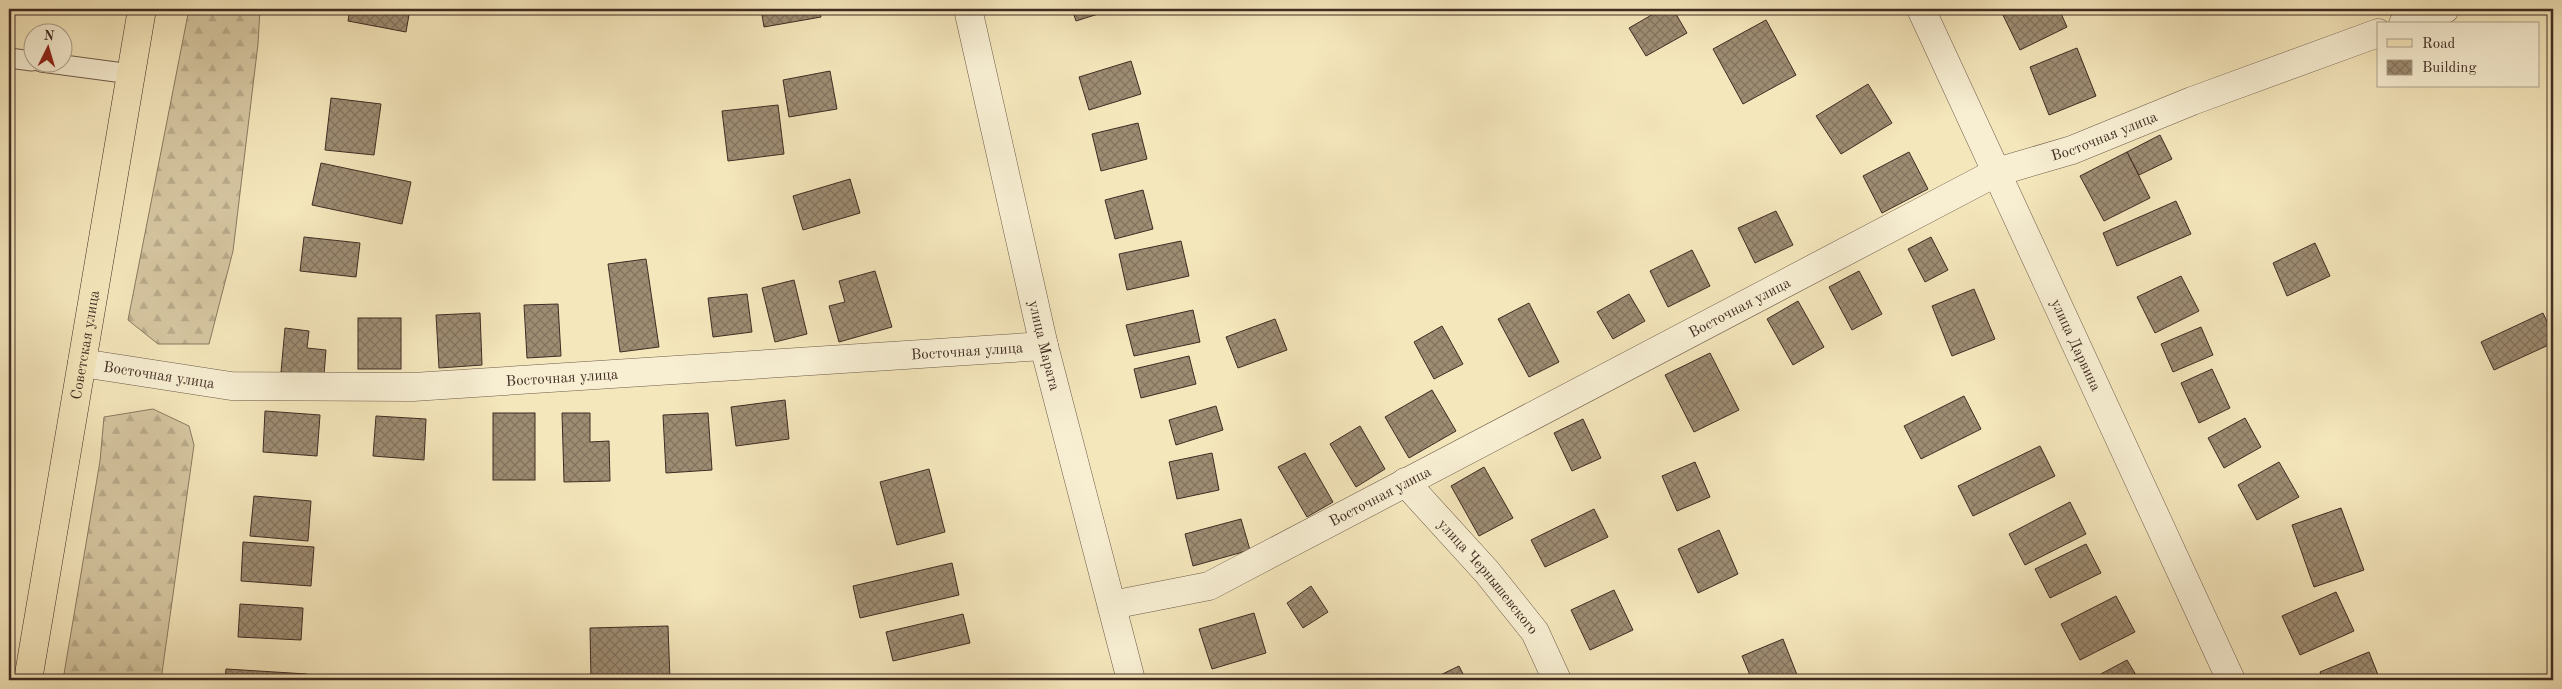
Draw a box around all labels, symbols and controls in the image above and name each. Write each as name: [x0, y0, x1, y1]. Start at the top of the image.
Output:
north arrow: [22, 22, 72, 72]
legend: [2377, 22, 2540, 88]
text: N: [43, 29, 55, 44]
text: Road: [2422, 37, 2456, 52]
text: Building: [2422, 61, 2477, 76]
street label: Восточная улица: [2050, 110, 2160, 165]
street label: Восточная улица: [1687, 276, 1794, 341]
street label: Советская улица: [70, 289, 103, 401]
street label: улица Дарвина: [2047, 297, 2103, 395]
street label: улица Марата: [1025, 299, 1061, 393]
street label: Восточная улица: [911, 341, 1024, 364]
street label: Восточная улица: [102, 360, 216, 392]
street label: Восточная улица: [505, 368, 619, 390]
street label: Восточная улица: [1327, 464, 1434, 530]
street label: улица Чернышевского: [1434, 517, 1540, 638]

